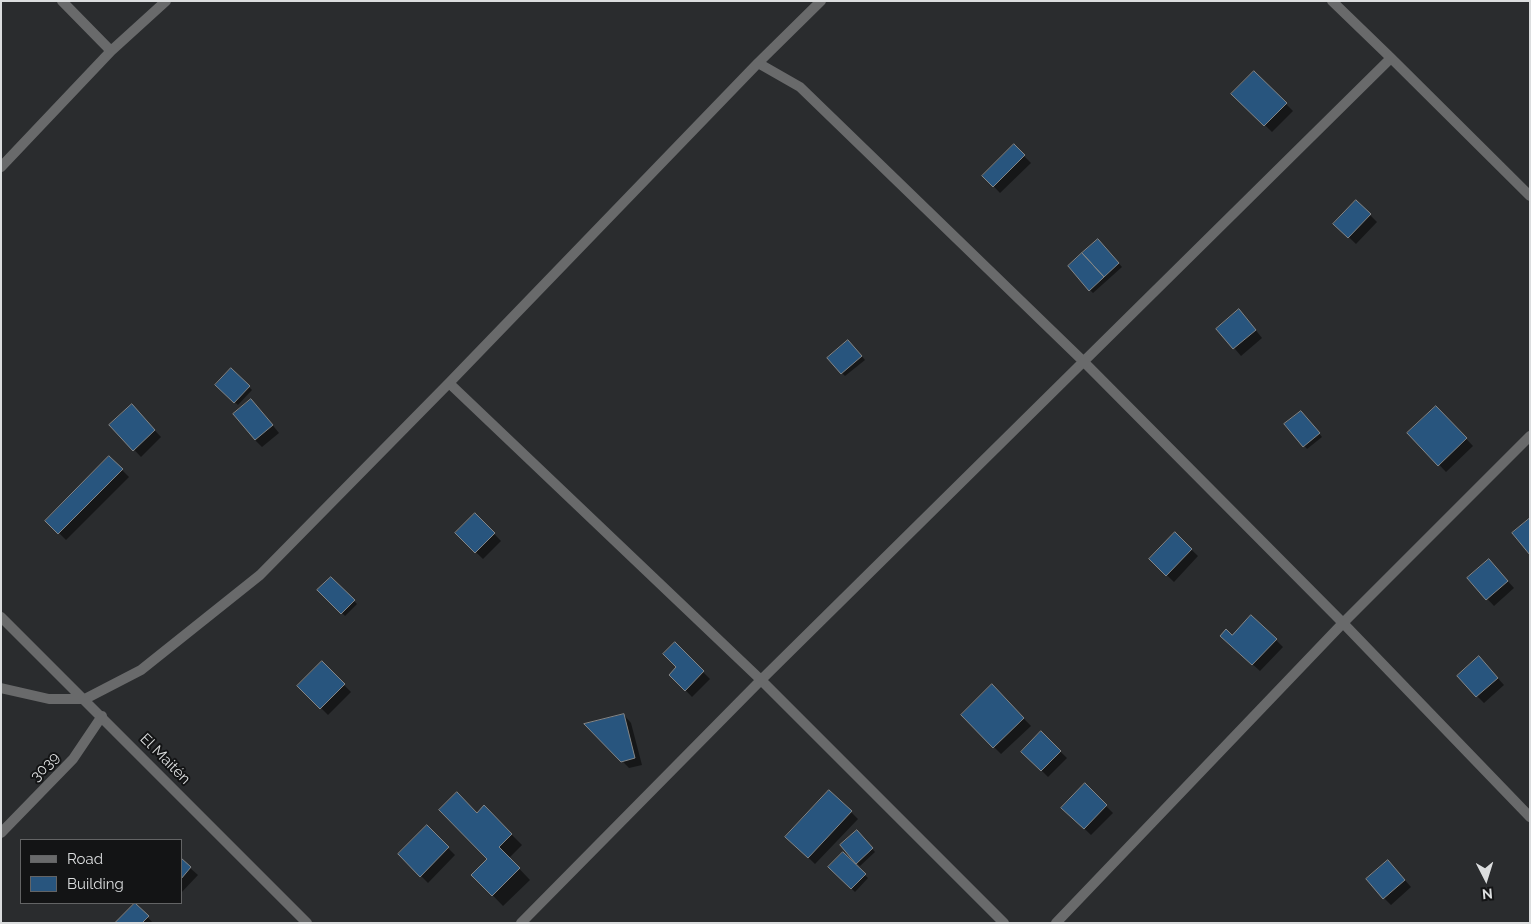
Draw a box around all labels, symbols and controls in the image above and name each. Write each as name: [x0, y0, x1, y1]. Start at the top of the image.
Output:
street label: El Maitén: [136, 730, 194, 788]
street label: 3039: [27, 749, 63, 785]
legend: [20, 839, 182, 904]
text: Road: [67, 850, 103, 868]
north arrow: [1461, 854, 1511, 904]
text: Building: [67, 875, 124, 893]
text: N: [1481, 886, 1493, 902]

